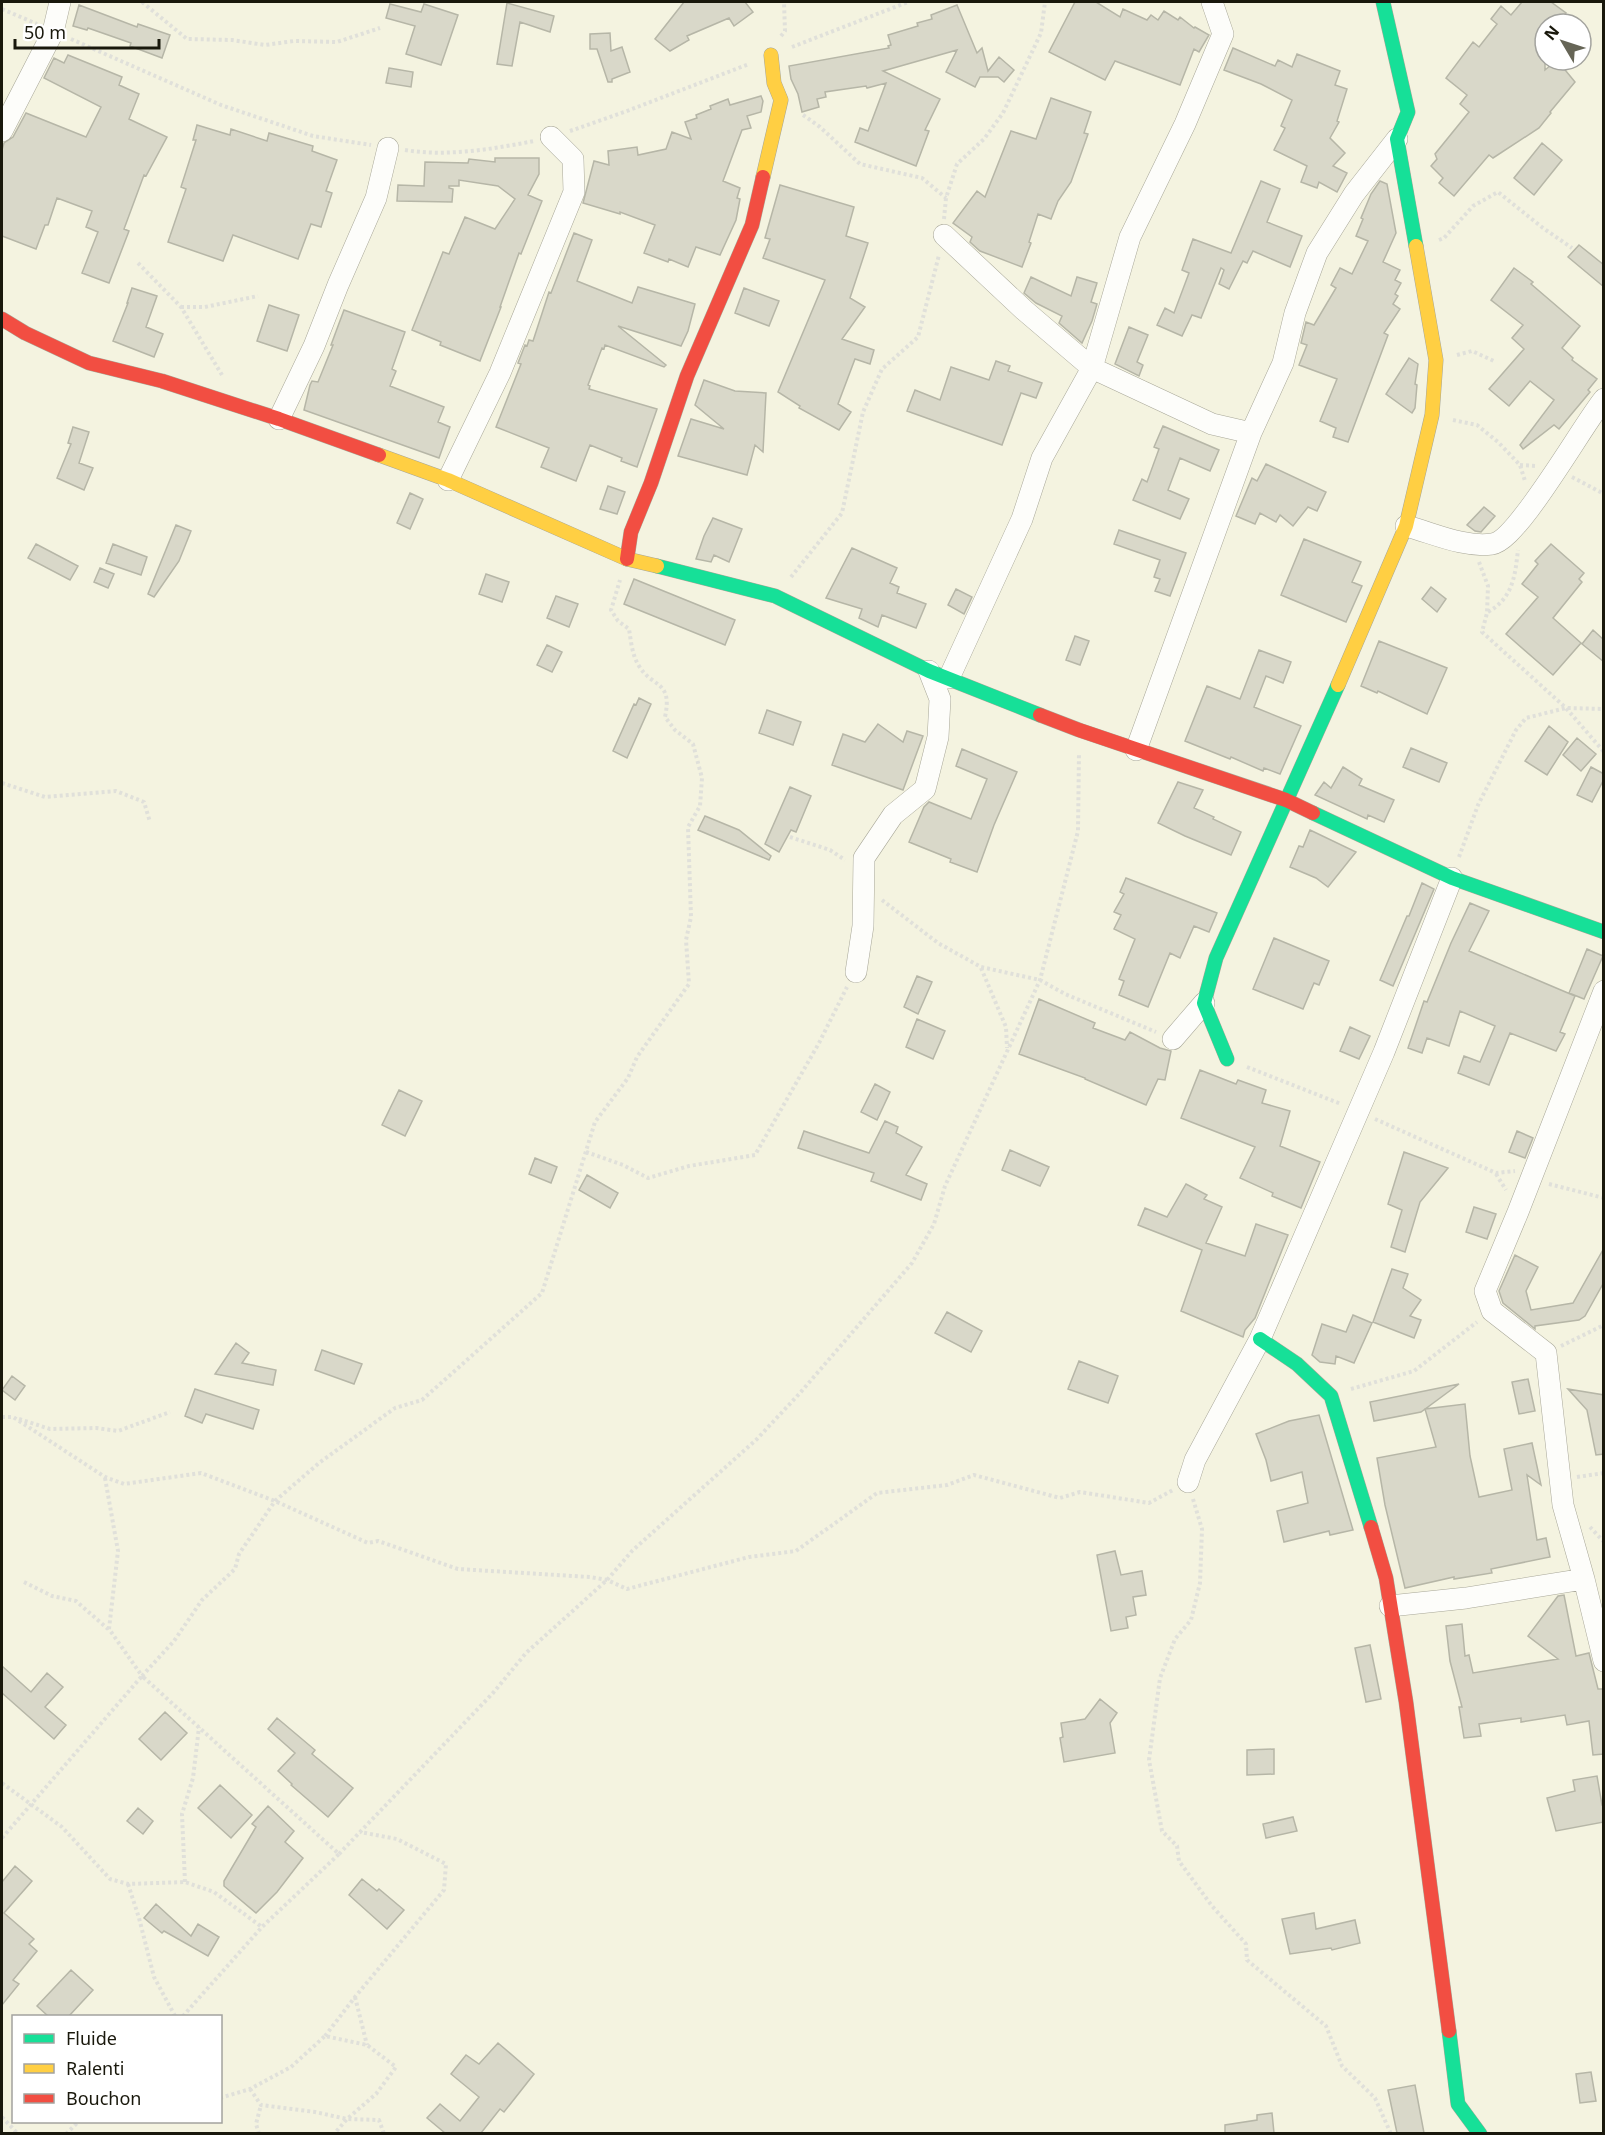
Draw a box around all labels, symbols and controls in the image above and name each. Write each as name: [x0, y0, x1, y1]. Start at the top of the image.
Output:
scale bar: [15, 12, 159, 50]
north arrow: [1533, 12, 1593, 72]
text: 50 m: [24, 20, 66, 44]
text: N: [1539, 21, 1564, 45]
legend: [12, 2015, 222, 2123]
text: Fluide: [66, 2026, 117, 2050]
text: Ralenti: [66, 2056, 124, 2080]
text: Bouchon: [66, 2086, 142, 2110]

